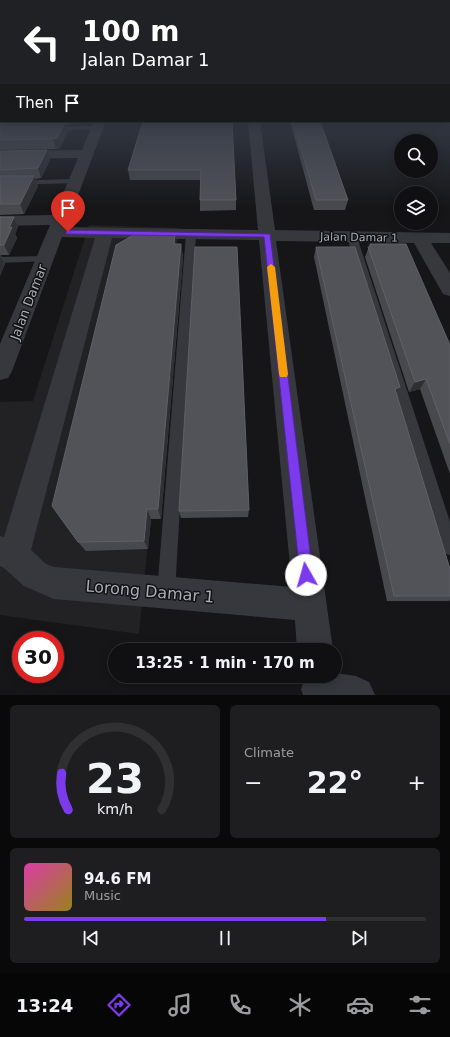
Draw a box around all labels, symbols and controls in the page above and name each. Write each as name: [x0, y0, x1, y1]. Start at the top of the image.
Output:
text: 100 m: [82, 15, 179, 48]
icon: left: [16, 16, 68, 68]
text: Jalan Damar 1: [82, 49, 210, 70]
icon: arrive: [61, 92, 83, 114]
text: Then: [16, 94, 53, 112]
map controls: [394, 134, 438, 230]
button: search: [394, 134, 438, 178]
button: layers: [394, 186, 438, 230]
pin: [51, 191, 85, 232]
icon: arrive: [57, 197, 79, 219]
street label: Jalan Damar 1: [319, 230, 398, 245]
street label: Jalan Damar: [7, 262, 50, 343]
position arrow: [285, 554, 327, 596]
street label: Lorong Damar 1: [85, 576, 215, 607]
speed limit sign: 30: [12, 631, 64, 683]
text: 13:25 · 1 min · 170 m: [135, 654, 315, 672]
text: Climate: [244, 745, 294, 760]
text: 23: [86, 753, 144, 802]
text: 22°: [307, 765, 363, 800]
text: −: [244, 770, 262, 795]
text: +: [408, 770, 426, 795]
text: km/h: [97, 800, 133, 816]
text: 94.6 FM: [84, 870, 151, 888]
text: Music: [84, 888, 121, 903]
icon: previous: [80, 927, 102, 949]
icon: pause: [214, 927, 236, 949]
icon: next: [348, 927, 370, 949]
icon: directions: [105, 991, 133, 1019]
icon: music: [166, 991, 194, 1019]
icon: phone: [226, 991, 254, 1019]
icon: climate: [286, 991, 314, 1019]
icon: car: [346, 991, 374, 1019]
icon: filters: [406, 991, 434, 1019]
text: 13:24: [16, 995, 73, 1016]

